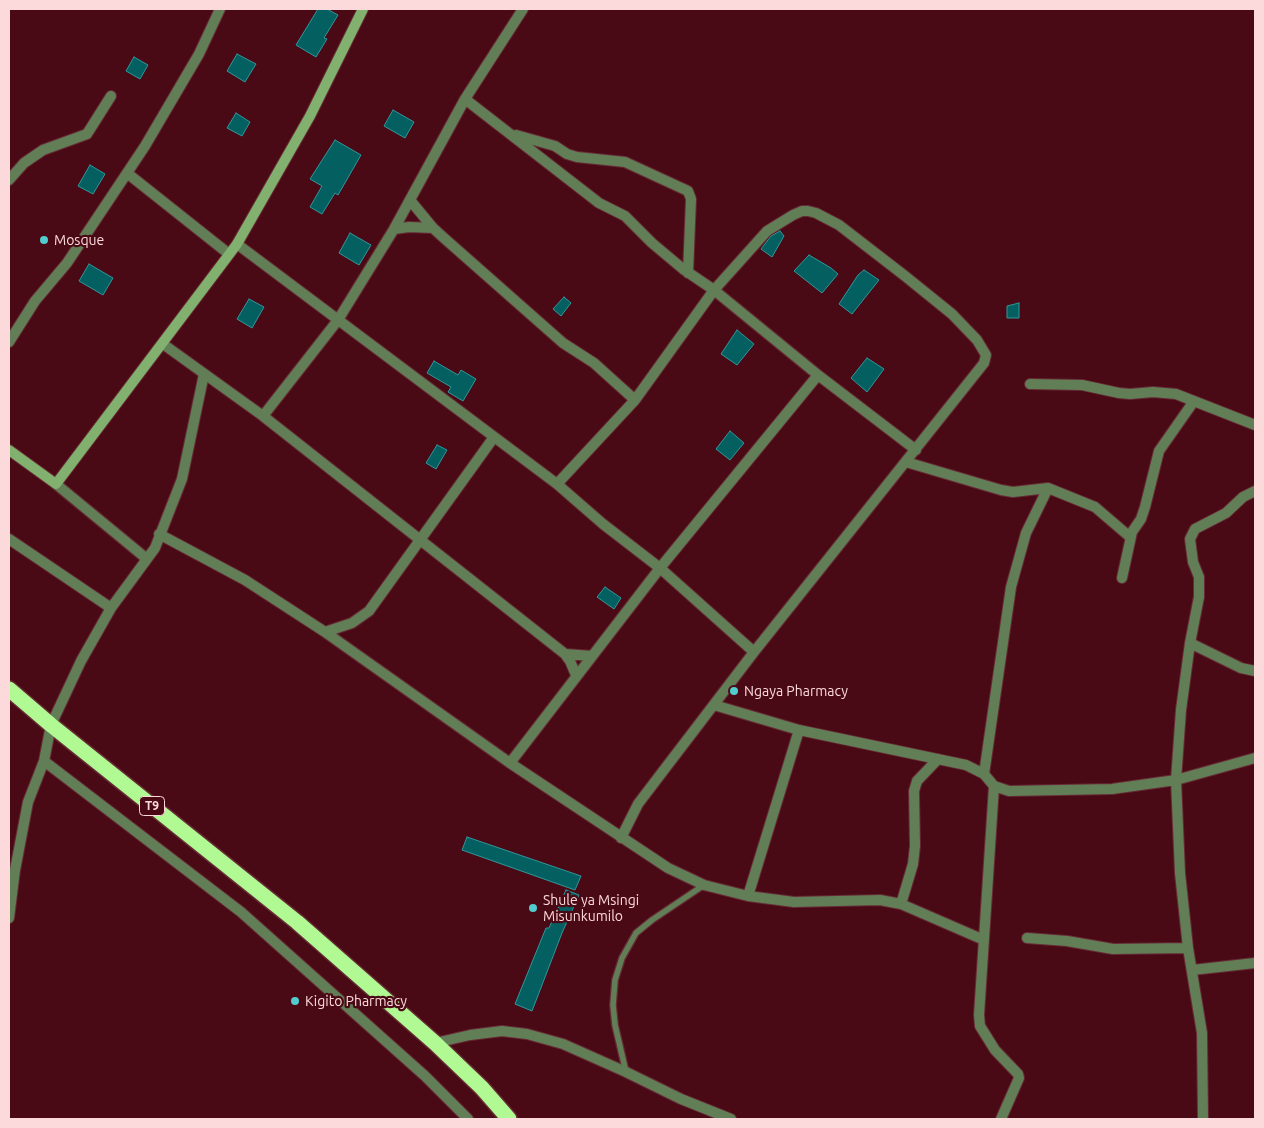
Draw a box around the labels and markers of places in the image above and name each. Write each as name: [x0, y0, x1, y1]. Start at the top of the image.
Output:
place label: Mosque: [54, 232, 104, 248]
marker: Mosque: [38, 234, 50, 246]
place label: Ngaya Pharmacy: [744, 683, 848, 699]
marker: Ngaya Pharmacy: [728, 685, 740, 697]
place label: Shule ya Msingi Misunkumilo: [543, 892, 639, 924]
marker: Shule ya Msingi Misunkumilo: [527, 902, 539, 914]
place label: Kigito Pharmacy: [305, 993, 407, 1009]
marker: Kigito Pharmacy: [289, 995, 301, 1007]

